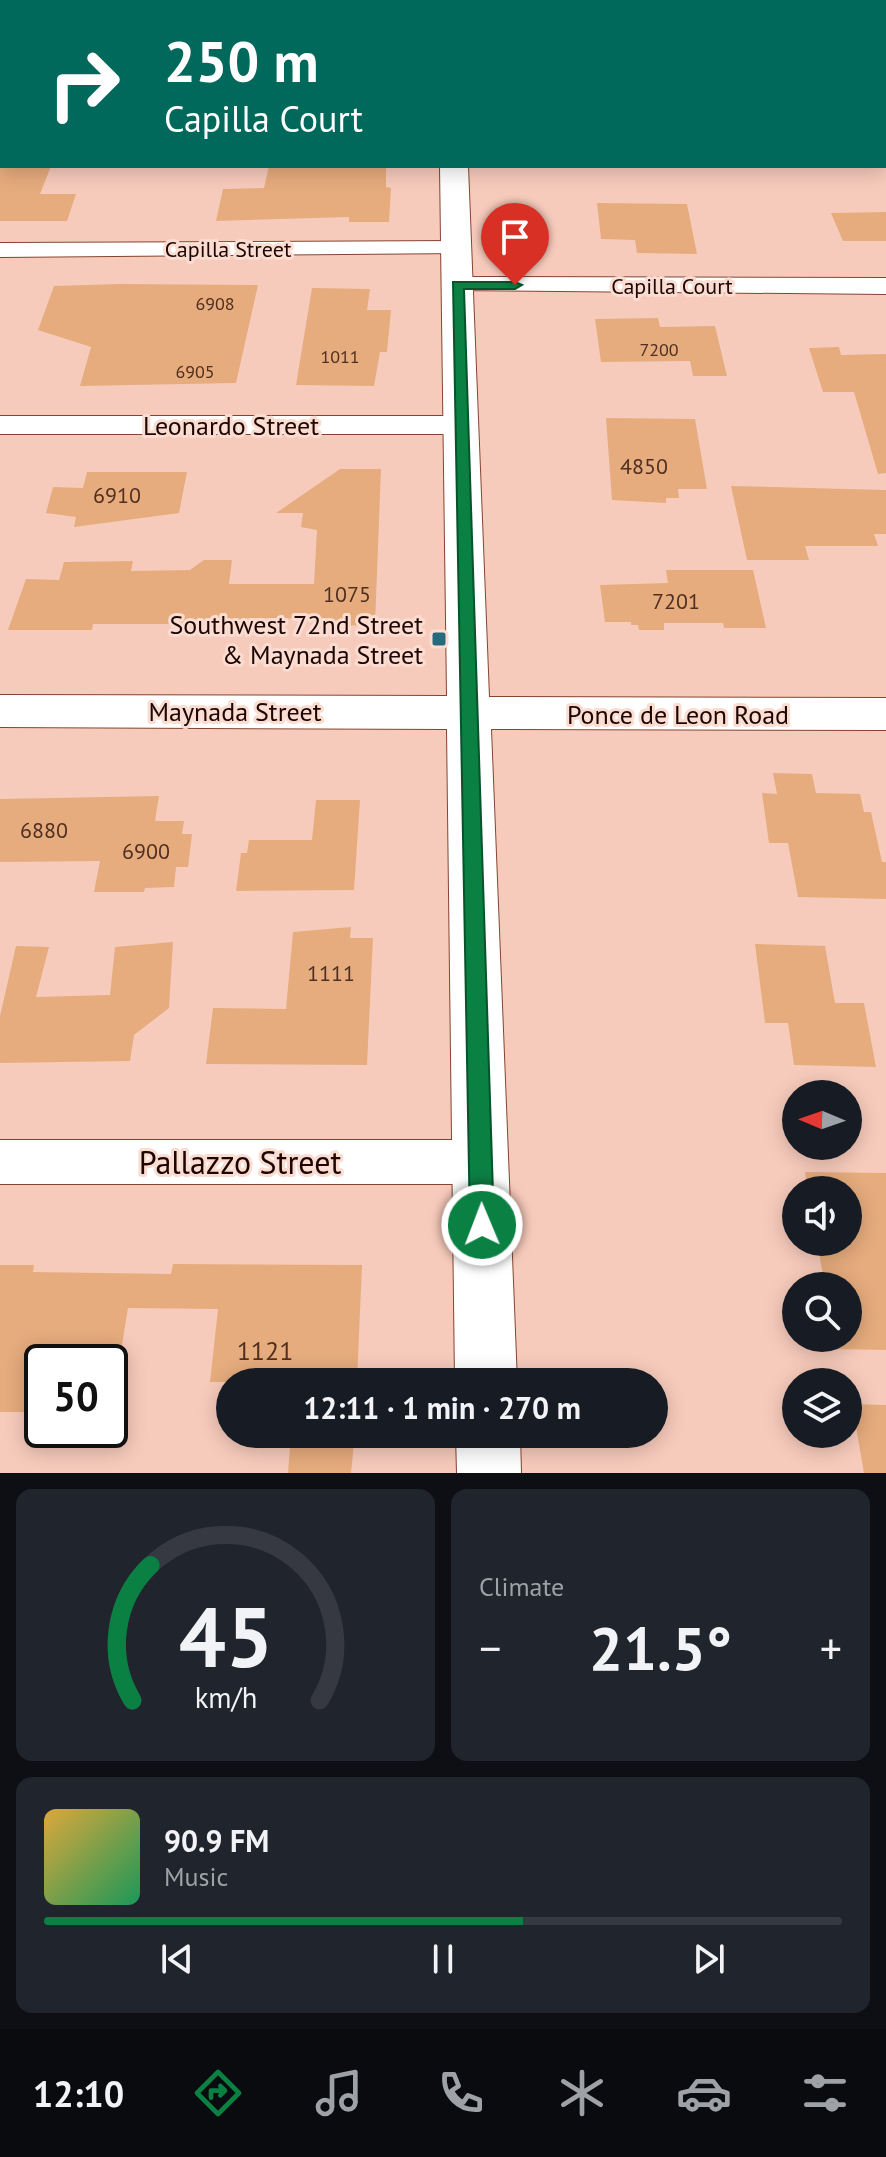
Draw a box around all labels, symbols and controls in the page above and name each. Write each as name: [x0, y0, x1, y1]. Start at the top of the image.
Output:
text: 250 m: [164, 25, 319, 97]
icon: right: [32, 32, 136, 136]
text: Capilla Court: [164, 95, 363, 142]
pin: [481, 203, 549, 285]
icon: arrive: [493, 215, 537, 259]
street label: Capilla Street: [165, 235, 292, 263]
street label: Capilla Court: [611, 272, 733, 300]
house number: 6908: [195, 292, 235, 315]
house number: 7200: [639, 338, 679, 361]
house number: 1011: [320, 345, 360, 368]
house number: 6905: [175, 360, 215, 383]
street label: Leonardo Street: [143, 409, 319, 442]
house number: 4850: [620, 452, 668, 480]
house number: 6910: [93, 481, 141, 509]
house number: 1075: [323, 580, 371, 608]
house number: 7201: [652, 587, 700, 615]
place label: Southwest 72nd Street & Maynada Street: [170, 608, 423, 671]
marker: Southwest 72nd Street & Maynada Street: [430, 630, 448, 648]
street label: Maynada Street: [149, 695, 322, 728]
street label: Ponce de Leon Road: [567, 698, 789, 731]
house number: 6880: [20, 816, 68, 844]
house number: 6900: [122, 837, 170, 865]
house number: 1111: [307, 959, 355, 987]
north arrow: [782, 1080, 862, 1160]
map controls: [782, 1080, 862, 1448]
street label: Pallazzo Street: [139, 1141, 342, 1183]
button: sound: [782, 1176, 862, 1256]
position arrow: [440, 1183, 524, 1267]
button: search: [782, 1272, 862, 1352]
house number: 1121: [237, 1334, 293, 1367]
speed limit sign: 50: [24, 1344, 128, 1448]
button: layers: [782, 1368, 862, 1448]
text: 12:11 · 1 min · 270 m: [303, 1388, 581, 1427]
text: Climate: [479, 1570, 564, 1603]
text: 45: [178, 1582, 273, 1690]
text: 21.5°: [589, 1609, 732, 1687]
text: −: [479, 1619, 501, 1676]
text: +: [820, 1619, 842, 1676]
text: km/h: [194, 1679, 257, 1716]
text: 90.9 FM: [164, 1821, 269, 1860]
text: Music: [164, 1860, 228, 1893]
icon: previous: [155, 1937, 199, 1981]
icon: pause: [421, 1937, 465, 1981]
icon: next: [687, 1937, 731, 1981]
icon: directions: [190, 2065, 246, 2121]
icon: music: [311, 2065, 367, 2121]
icon: phone: [433, 2065, 489, 2121]
icon: climate: [554, 2065, 610, 2121]
icon: car: [676, 2065, 732, 2121]
icon: filters: [797, 2065, 853, 2121]
text: 12:10: [33, 2070, 124, 2117]

